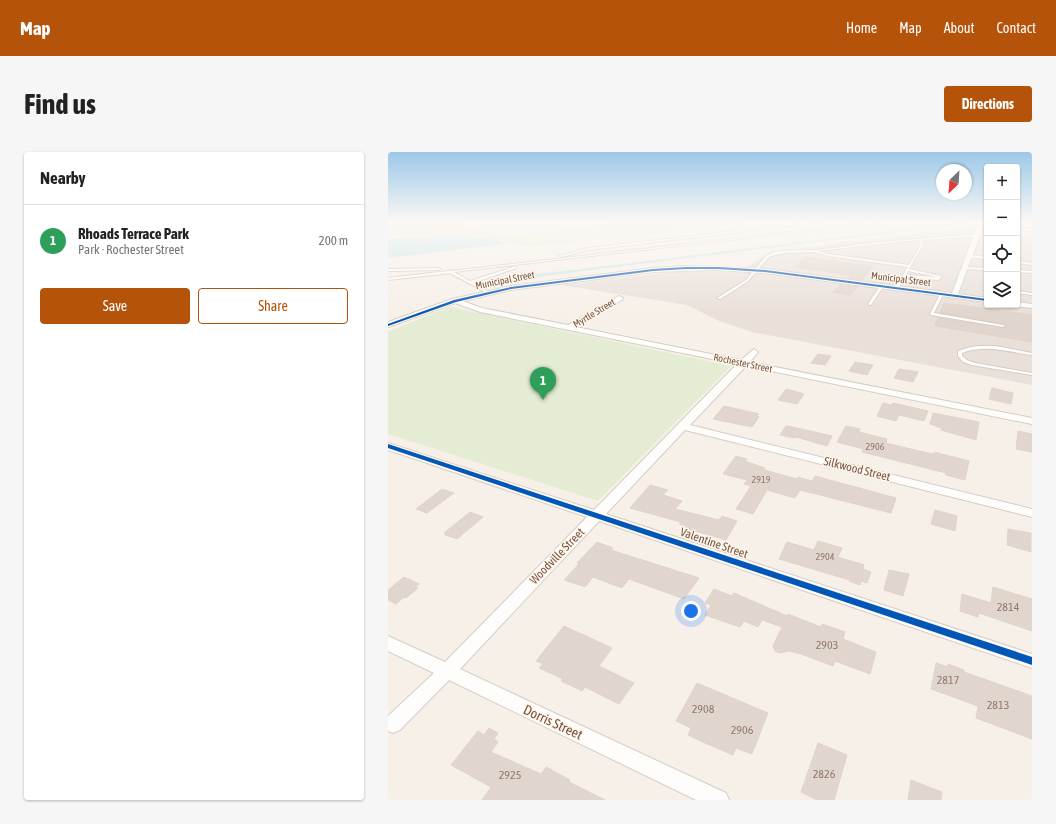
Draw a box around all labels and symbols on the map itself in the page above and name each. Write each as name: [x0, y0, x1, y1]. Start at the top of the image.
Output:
north arrow: [936, 164, 972, 200]
street label: Municipal Street: [474, 269, 536, 291]
street label: Municipal Street: [871, 270, 932, 288]
street label: Myrtle Street: [571, 296, 617, 330]
street label: Rochester Street: [713, 351, 774, 375]
pin: 1: [530, 367, 556, 400]
house number: 2906: [866, 441, 885, 452]
street label: Silkwood Street: [822, 454, 892, 484]
house number: 2919: [752, 474, 771, 485]
street label: Woodville Street: [527, 525, 588, 587]
street label: Valentine Street: [678, 525, 750, 561]
house number: 2904: [816, 551, 835, 562]
house number: 2814: [997, 600, 1020, 614]
your location: [681, 601, 701, 621]
house number: 2903: [816, 638, 838, 652]
house number: 2817: [937, 673, 960, 687]
house number: 2813: [987, 698, 1009, 712]
street label: Dorris Street: [521, 701, 585, 743]
house number: 2908: [692, 702, 715, 716]
house number: 2906: [731, 723, 754, 737]
house number: 2826: [813, 767, 836, 781]
house number: 2925: [499, 768, 521, 782]

